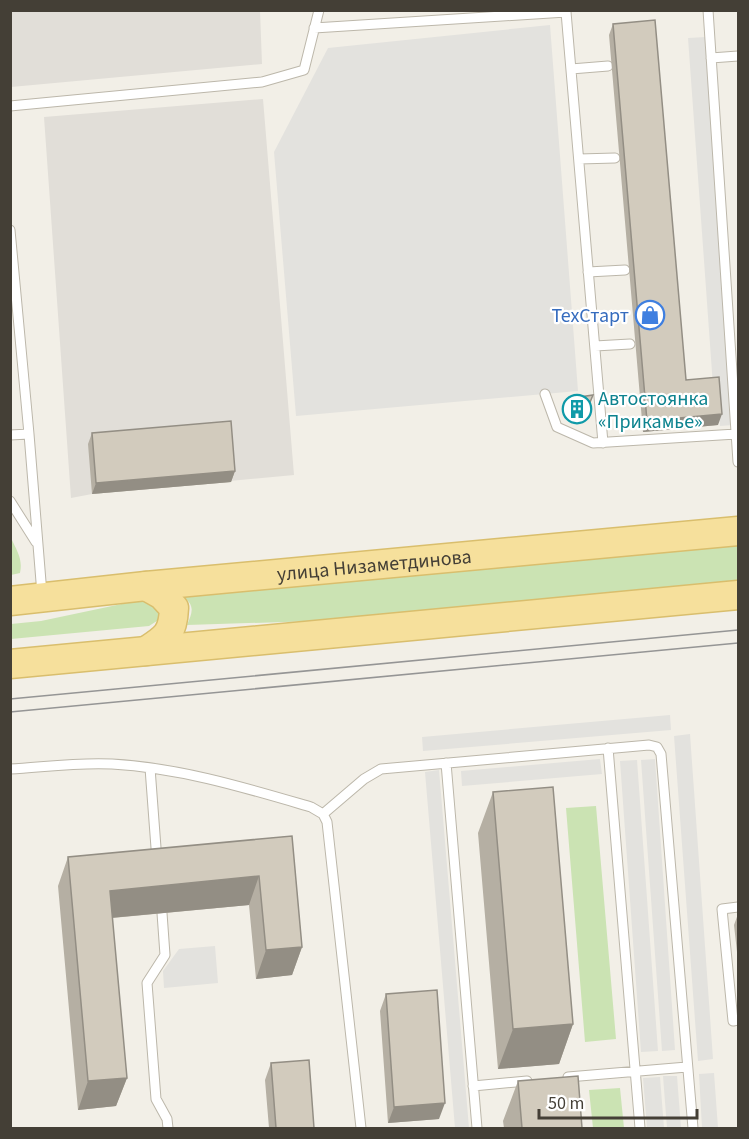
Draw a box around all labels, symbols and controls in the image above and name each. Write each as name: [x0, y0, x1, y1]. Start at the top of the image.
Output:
shop icon: ТехСтарт: [634, 299, 666, 331]
place label: ТехСтарт: [551, 302, 629, 330]
place label: Автостоянка «Прикамье»: [598, 385, 708, 436]
building icon: Автостоянка «Прикамье»: [561, 393, 593, 425]
street label: улица Низаметдинова: [276, 543, 473, 589]
scale bar: [539, 1082, 696, 1120]
text: 50 m: [548, 1091, 584, 1116]

